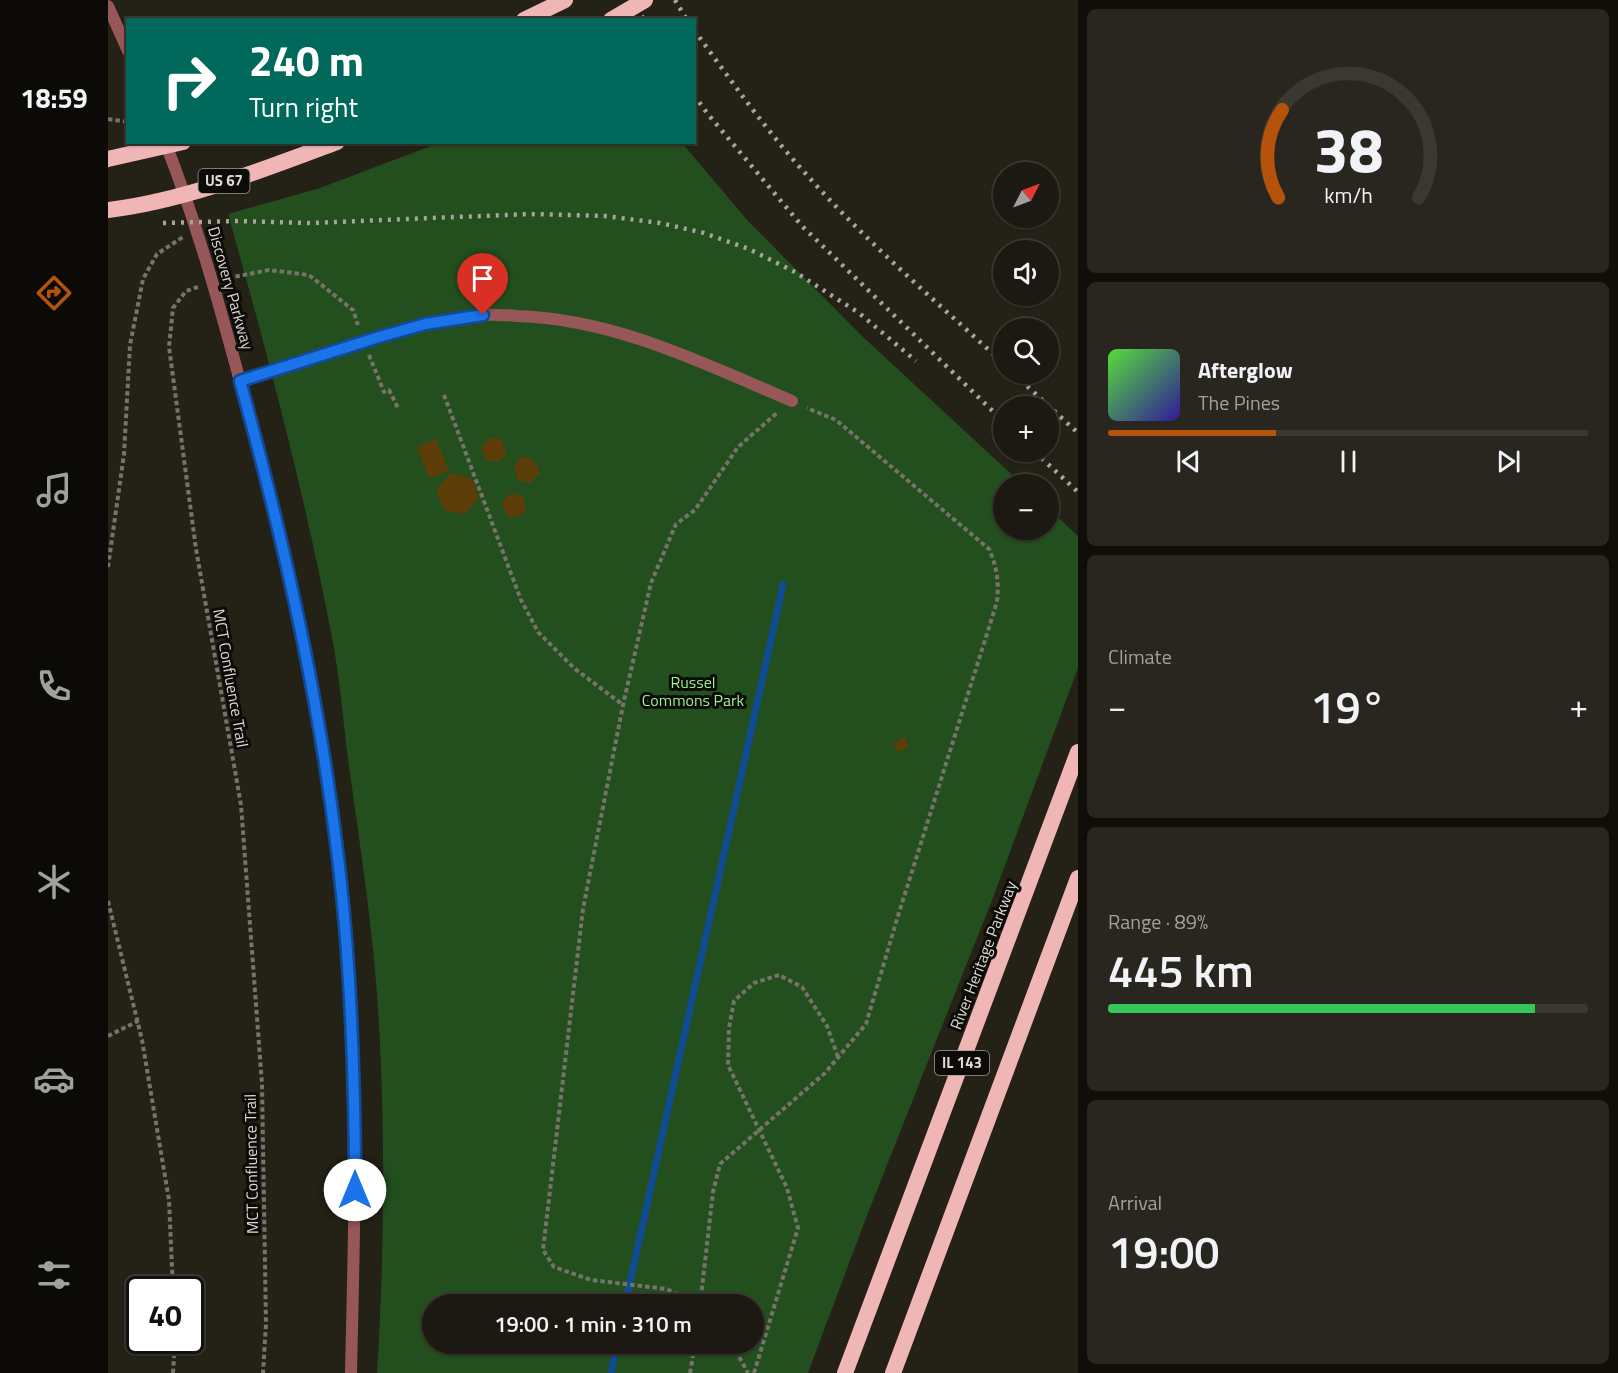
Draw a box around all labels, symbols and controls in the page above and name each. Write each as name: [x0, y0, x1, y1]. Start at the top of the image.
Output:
text: 240 m: [249, 28, 364, 92]
icon: right: [150, 42, 228, 120]
text: 18:59: [20, 77, 88, 118]
text: Turn right: [249, 86, 358, 127]
text: 38: [1313, 101, 1383, 196]
north arrow: [993, 162, 1059, 228]
map controls: [993, 162, 1059, 540]
road number: US 67: [198, 169, 250, 193]
text: km/h: [1324, 179, 1372, 211]
street label: Discovery Parkway: [202, 224, 260, 353]
button: sound: [993, 240, 1059, 306]
pin: [457, 253, 508, 315]
icon: arrive: [466, 262, 499, 295]
icon: directions: [33, 272, 75, 314]
button: search: [993, 318, 1059, 384]
text: Afterglow: [1198, 353, 1293, 387]
text: The Pines: [1198, 387, 1280, 418]
button: +: [993, 396, 1059, 462]
icon: previous: [1172, 445, 1205, 478]
icon: pause: [1332, 445, 1365, 478]
icon: next: [1492, 445, 1525, 478]
icon: music: [33, 469, 75, 511]
button: −: [993, 474, 1059, 540]
street label: MCT Confluence Trail: [207, 607, 255, 749]
text: Climate: [1108, 641, 1172, 672]
icon: phone: [33, 665, 75, 707]
park label: Russel Commons Park: [642, 670, 745, 712]
text: 19°: [1310, 672, 1386, 740]
text: −: [1108, 681, 1126, 731]
text: +: [1570, 681, 1588, 731]
icon: climate: [33, 861, 75, 903]
street label: River Heritage Parkway: [944, 877, 1023, 1033]
text: Range · 89%: [1108, 906, 1208, 937]
text: 445 km: [1108, 936, 1254, 1004]
road number: IL 143: [935, 1051, 989, 1075]
icon: car: [33, 1058, 75, 1100]
street label: MCT Confluence Trail: [238, 1094, 264, 1234]
position arrow: [323, 1158, 387, 1222]
text: Arrival: [1108, 1187, 1162, 1218]
text: 19:00: [1108, 1217, 1220, 1285]
icon: filters: [33, 1254, 75, 1296]
speed limit sign: 40: [126, 1276, 204, 1354]
text: 19:00 · 1 min · 310 m: [494, 1307, 692, 1341]

